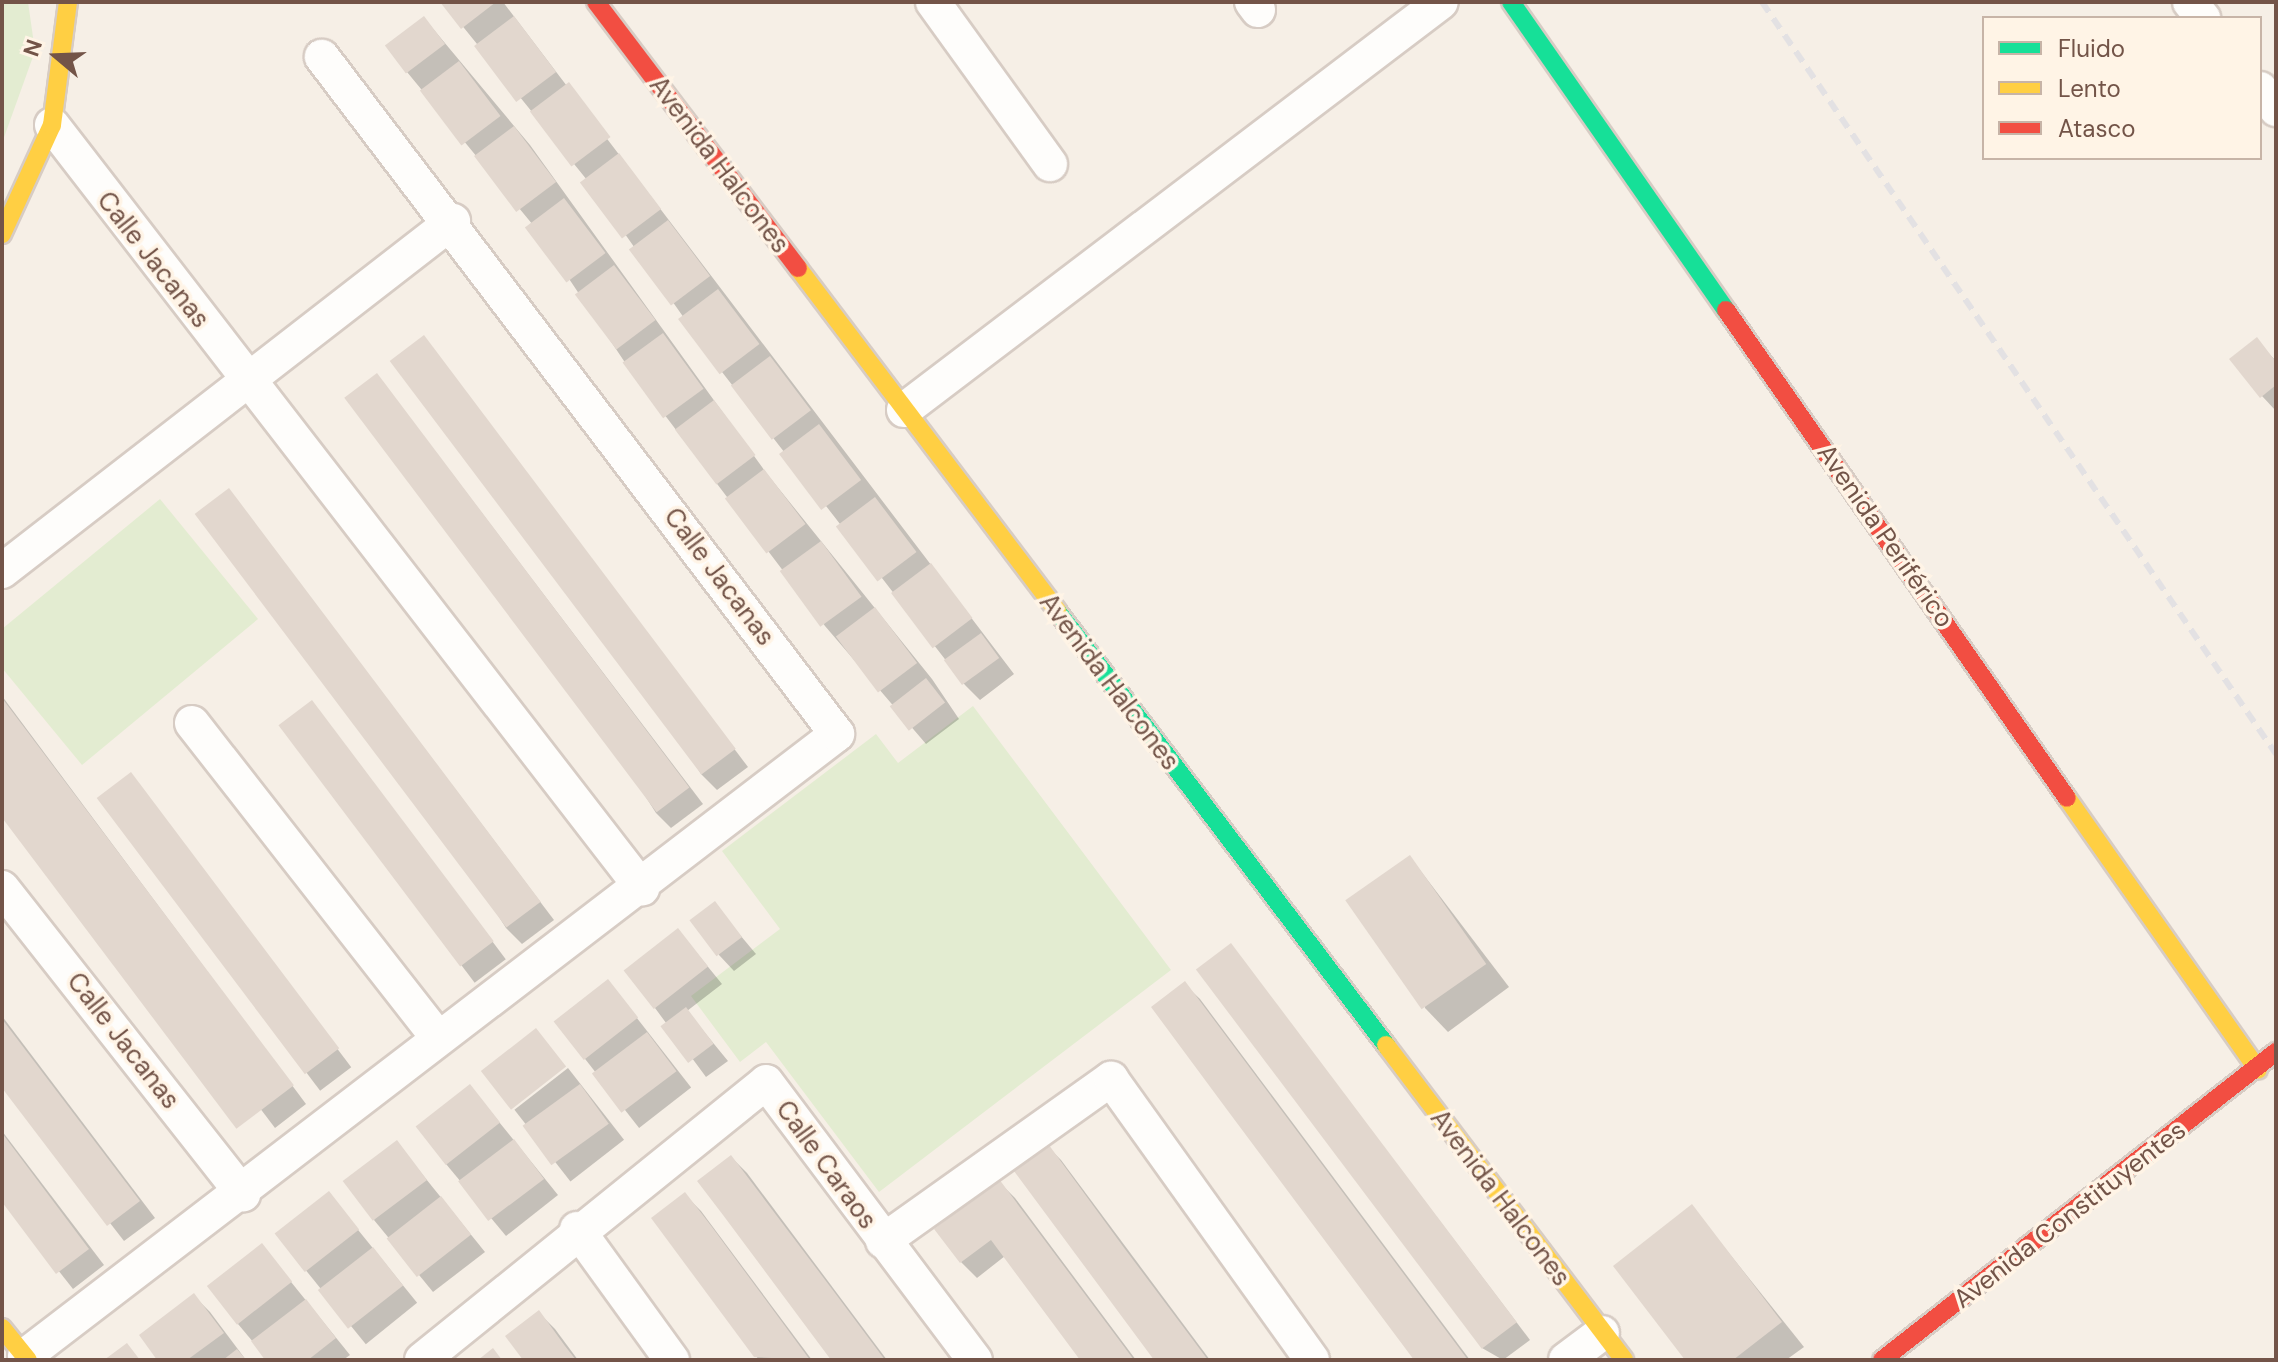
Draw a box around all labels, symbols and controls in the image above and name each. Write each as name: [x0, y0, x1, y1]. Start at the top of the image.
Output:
north arrow: [16, 16, 96, 96]
legend: [1982, 16, 2262, 160]
text: Fluido: [2058, 33, 2125, 64]
text: N: [17, 36, 49, 60]
street label: Avenida Halcones: [642, 71, 796, 259]
text: Lento: [2058, 73, 2121, 104]
text: Atasco: [2058, 113, 2135, 144]
street label: Calle Jacanas: [90, 186, 216, 334]
street label: Avenida Periférico: [1810, 438, 1960, 634]
street label: Calle Jacanas: [657, 502, 781, 652]
street label: Avenida Halcones: [1032, 588, 1186, 776]
street label: Calle Jacanas: [60, 967, 186, 1115]
street label: Calle Caraos: [769, 1095, 883, 1235]
street label: Avenida Halcones: [1423, 1104, 1577, 1292]
street label: Avenida Constituyentes: [1948, 1115, 2192, 1315]

